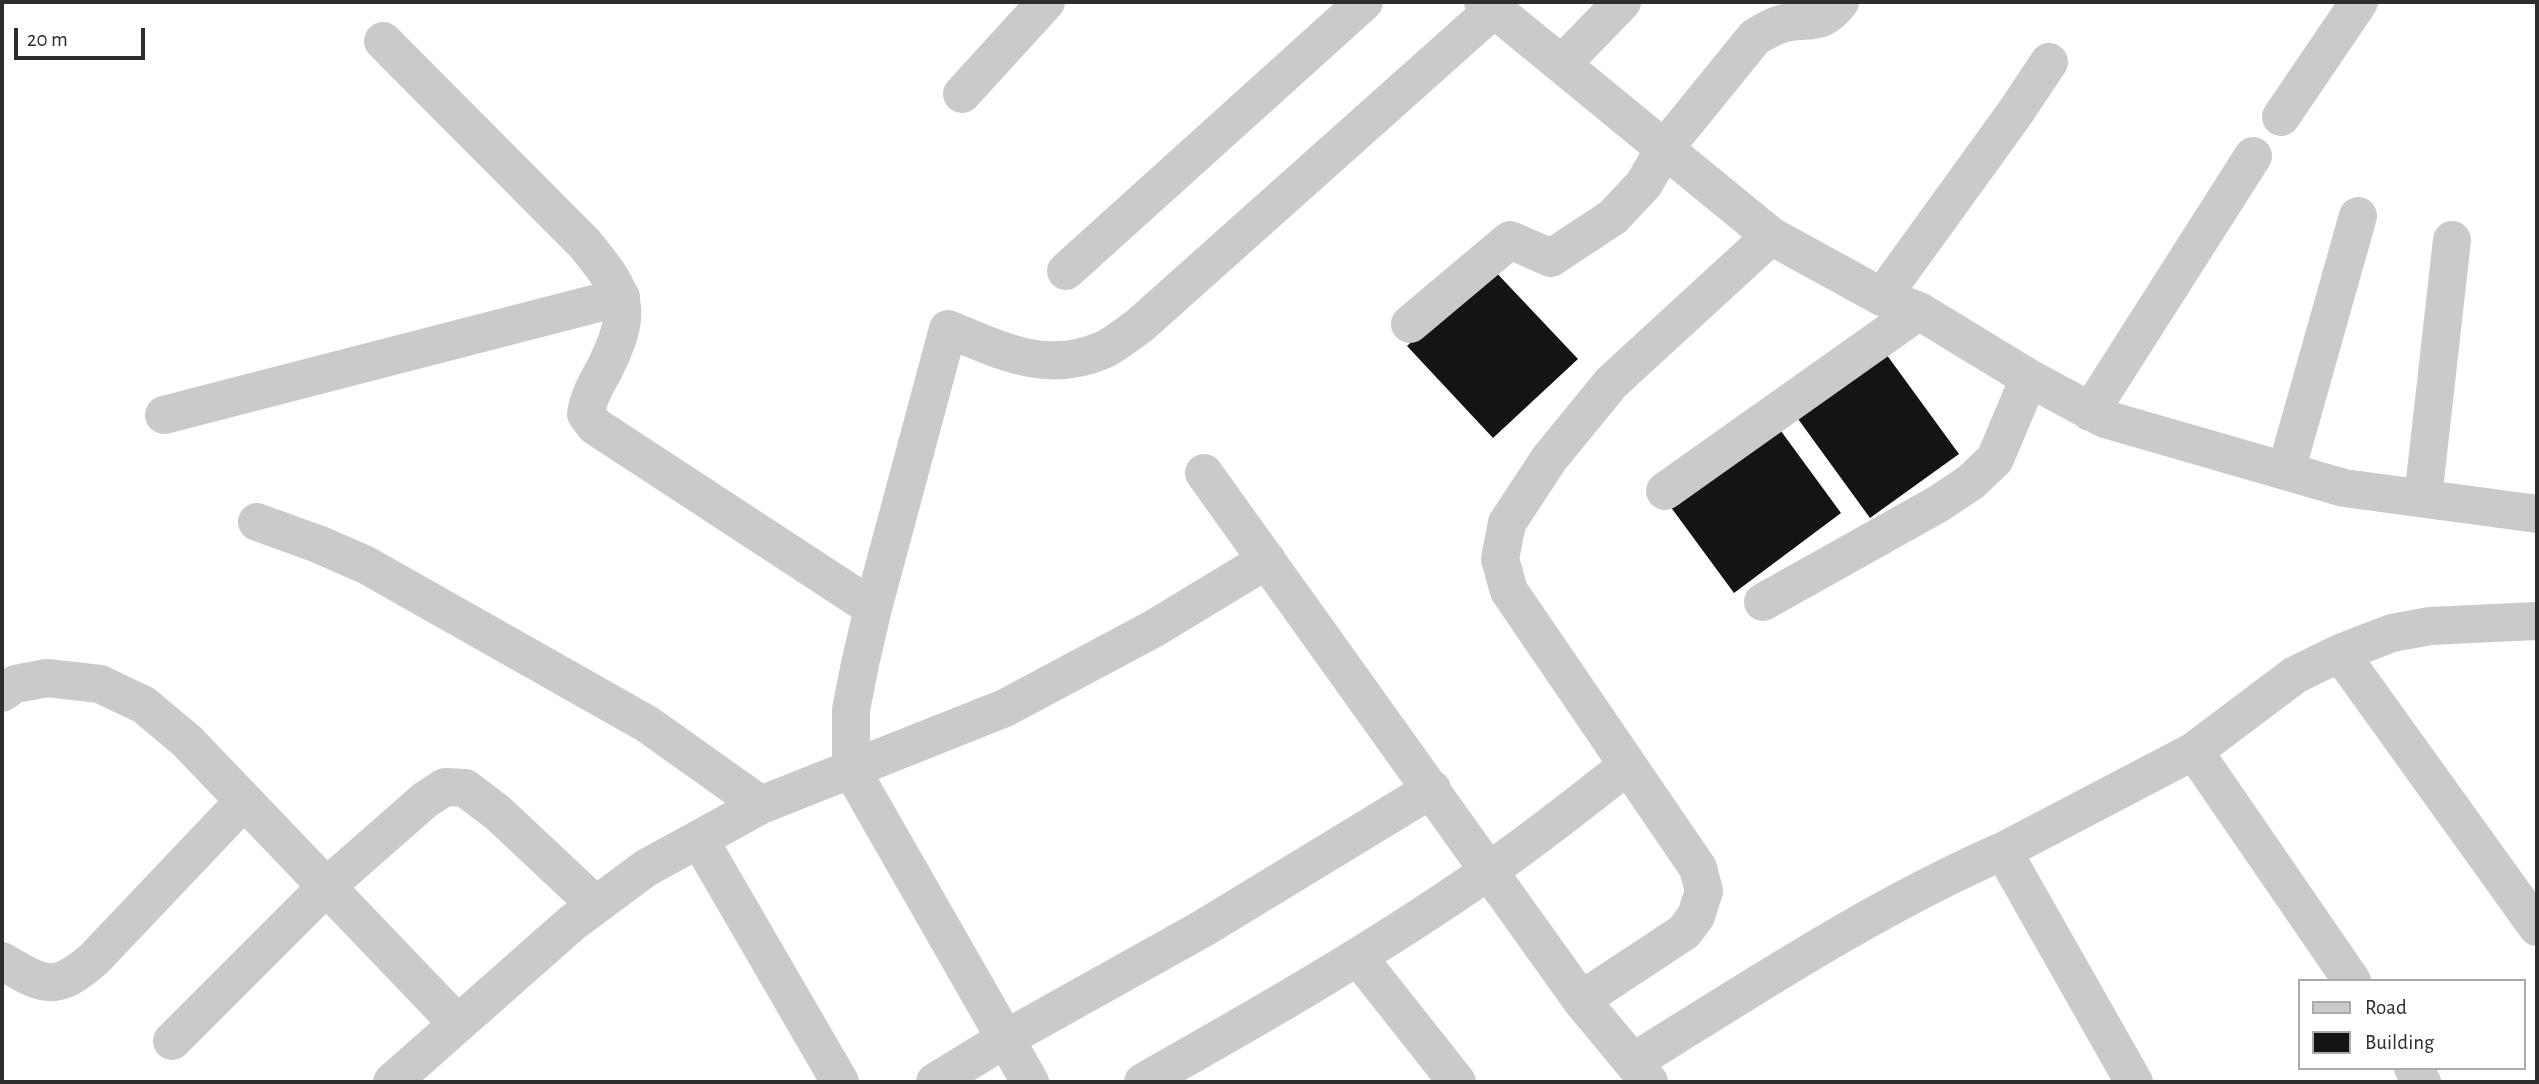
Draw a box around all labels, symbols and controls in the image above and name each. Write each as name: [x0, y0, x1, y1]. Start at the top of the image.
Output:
scale bar: [18, 14, 149, 58]
text: 20 m: [27, 29, 68, 50]
legend: [2298, 979, 2525, 1070]
text: Road: [2365, 997, 2407, 1018]
text: Building: [2365, 1032, 2434, 1053]

